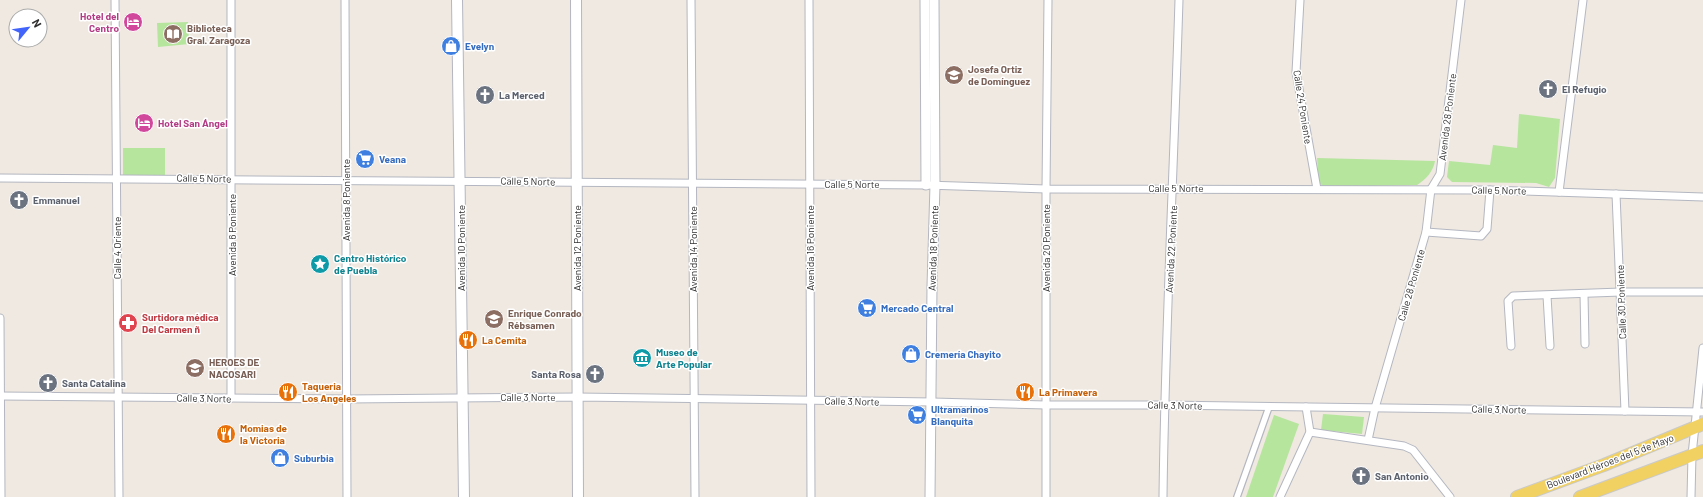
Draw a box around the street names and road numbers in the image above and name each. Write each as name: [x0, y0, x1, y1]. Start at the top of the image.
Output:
street label: Calle 24 Poniente: [1291, 69, 1315, 145]
street label: Avenida 28 Poniente: [1436, 73, 1458, 161]
street label: Avenida 8 Poniente: [340, 159, 352, 241]
street label: Calle 5 Norte: [176, 172, 232, 184]
street label: Calle 5 Norte: [500, 175, 556, 187]
street label: Calle 5 Norte: [825, 178, 880, 190]
street label: Calle 5 Norte: [1149, 182, 1204, 194]
street label: Calle 5 Norte: [1471, 184, 1527, 196]
street label: Avenida 6 Poniente: [226, 194, 238, 276]
street label: Avenida 20 Poniente: [1040, 204, 1052, 292]
street label: Avenida 10 Poniente: [455, 205, 467, 291]
street label: Avenida 12 Poniente: [571, 205, 583, 291]
street label: Avenida 16 Poniente: [804, 205, 816, 291]
street label: Avenida 18 Poniente: [926, 205, 940, 291]
street label: Avenida 22 Poniente: [1163, 205, 1179, 293]
street label: Avenida 14 Poniente: [687, 206, 699, 292]
street label: Calle 4 Oriente: [111, 217, 123, 279]
street label: Calle 28 Poniente: [1395, 248, 1427, 322]
street label: Calle 30 Poniente: [1614, 265, 1628, 339]
street label: Calle 3 Norte: [501, 391, 556, 403]
street label: Calle 3 Norte: [176, 392, 232, 404]
street label: Calle 3 Norte: [824, 395, 880, 407]
street label: Calle 3 Norte: [1147, 399, 1203, 411]
street label: Calle 3 Norte: [1471, 403, 1527, 415]
street label: Boulevard Héroes del 5 de Mayo: [1545, 431, 1675, 491]

